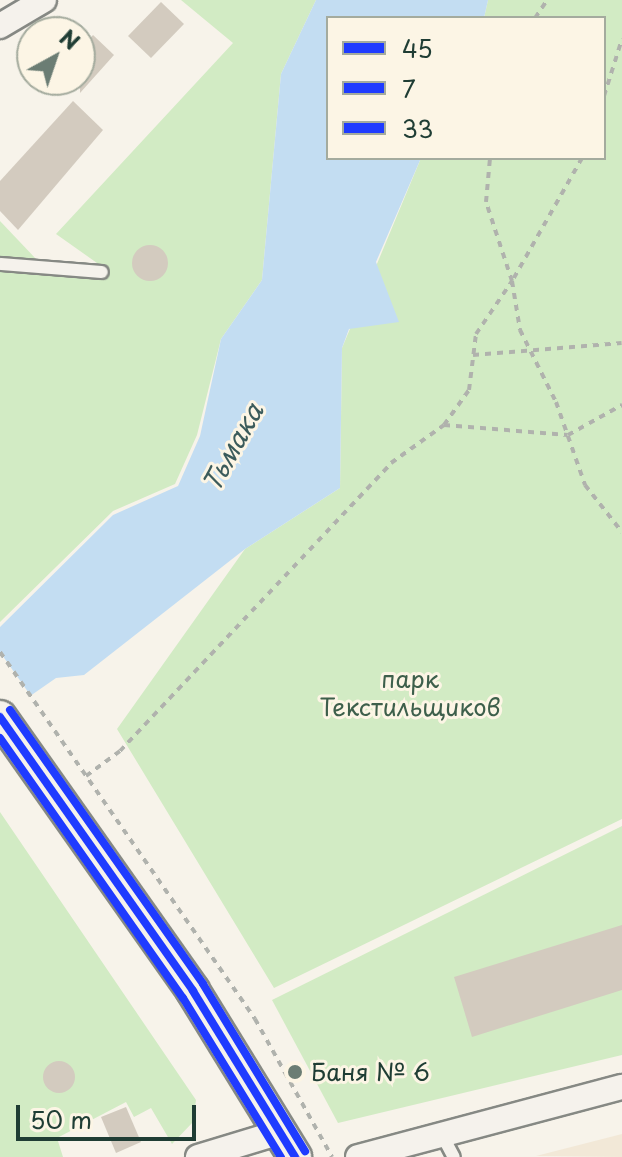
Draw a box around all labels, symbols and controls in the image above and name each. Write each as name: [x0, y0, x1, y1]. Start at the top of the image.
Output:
north arrow: [16, 16, 96, 96]
legend: [326, 16, 606, 160]
text: N: [53, 21, 88, 57]
text: 45: [402, 30, 433, 66]
text: 7: [402, 70, 416, 106]
text: 33: [402, 110, 434, 146]
water label: Тьмака: [195, 397, 269, 497]
park label: парк Текстильщиков: [320, 665, 500, 721]
place label: Баня № 6: [311, 1058, 431, 1086]
marker: Баня № 6: [286, 1063, 304, 1081]
scale bar: [20, 1089, 200, 1139]
text: 50 m: [30, 1101, 92, 1137]

